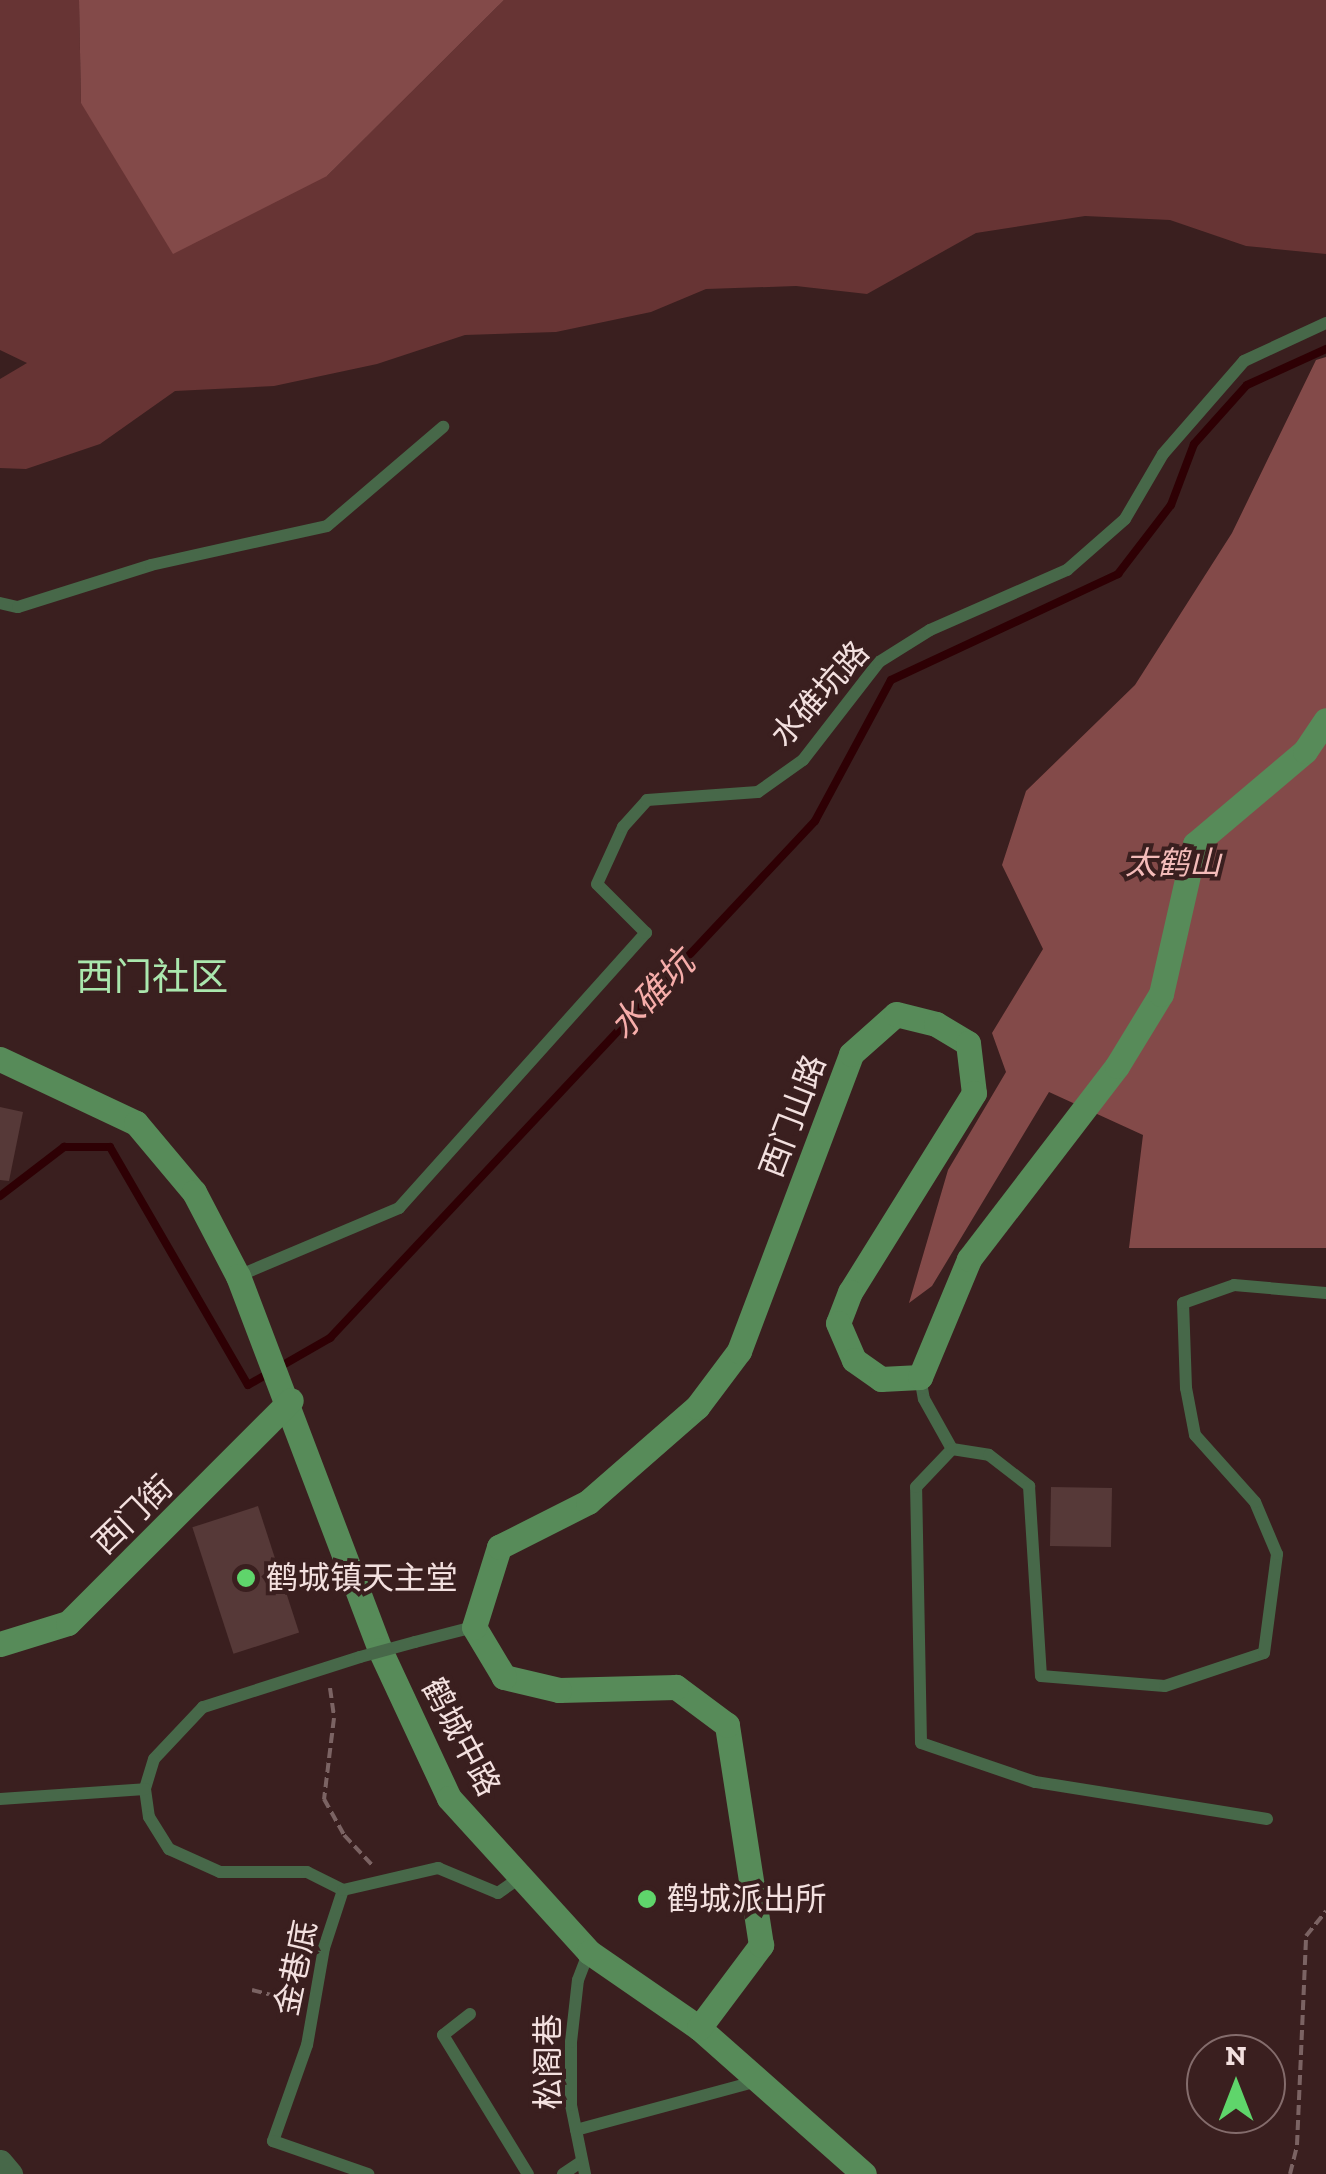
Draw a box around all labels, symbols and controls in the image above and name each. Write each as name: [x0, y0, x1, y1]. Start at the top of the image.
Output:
street label: 水碓坑路: [763, 634, 877, 754]
park label: 太鹤山: [1125, 844, 1221, 882]
water label: 水碓坑: [601, 942, 703, 1048]
district label: 西门社区: [76, 955, 228, 1001]
street label: 西门山路: [752, 1049, 834, 1183]
street label: 西门街: [85, 1468, 181, 1562]
place label: 鹤城镇天主堂: [266, 1559, 458, 1597]
marker: 鹤城镇天主堂: [235, 1567, 257, 1589]
street label: 鹤城中路: [414, 1671, 508, 1803]
place label: 鹤城派出所: [667, 1880, 827, 1918]
marker: 鹤城派出所: [636, 1888, 658, 1910]
street label: 金巷底: [267, 1917, 325, 2019]
street label: 松阁巷: [529, 2014, 567, 2110]
north arrow: [1186, 2034, 1286, 2134]
text: N: [1225, 2039, 1247, 2072]

